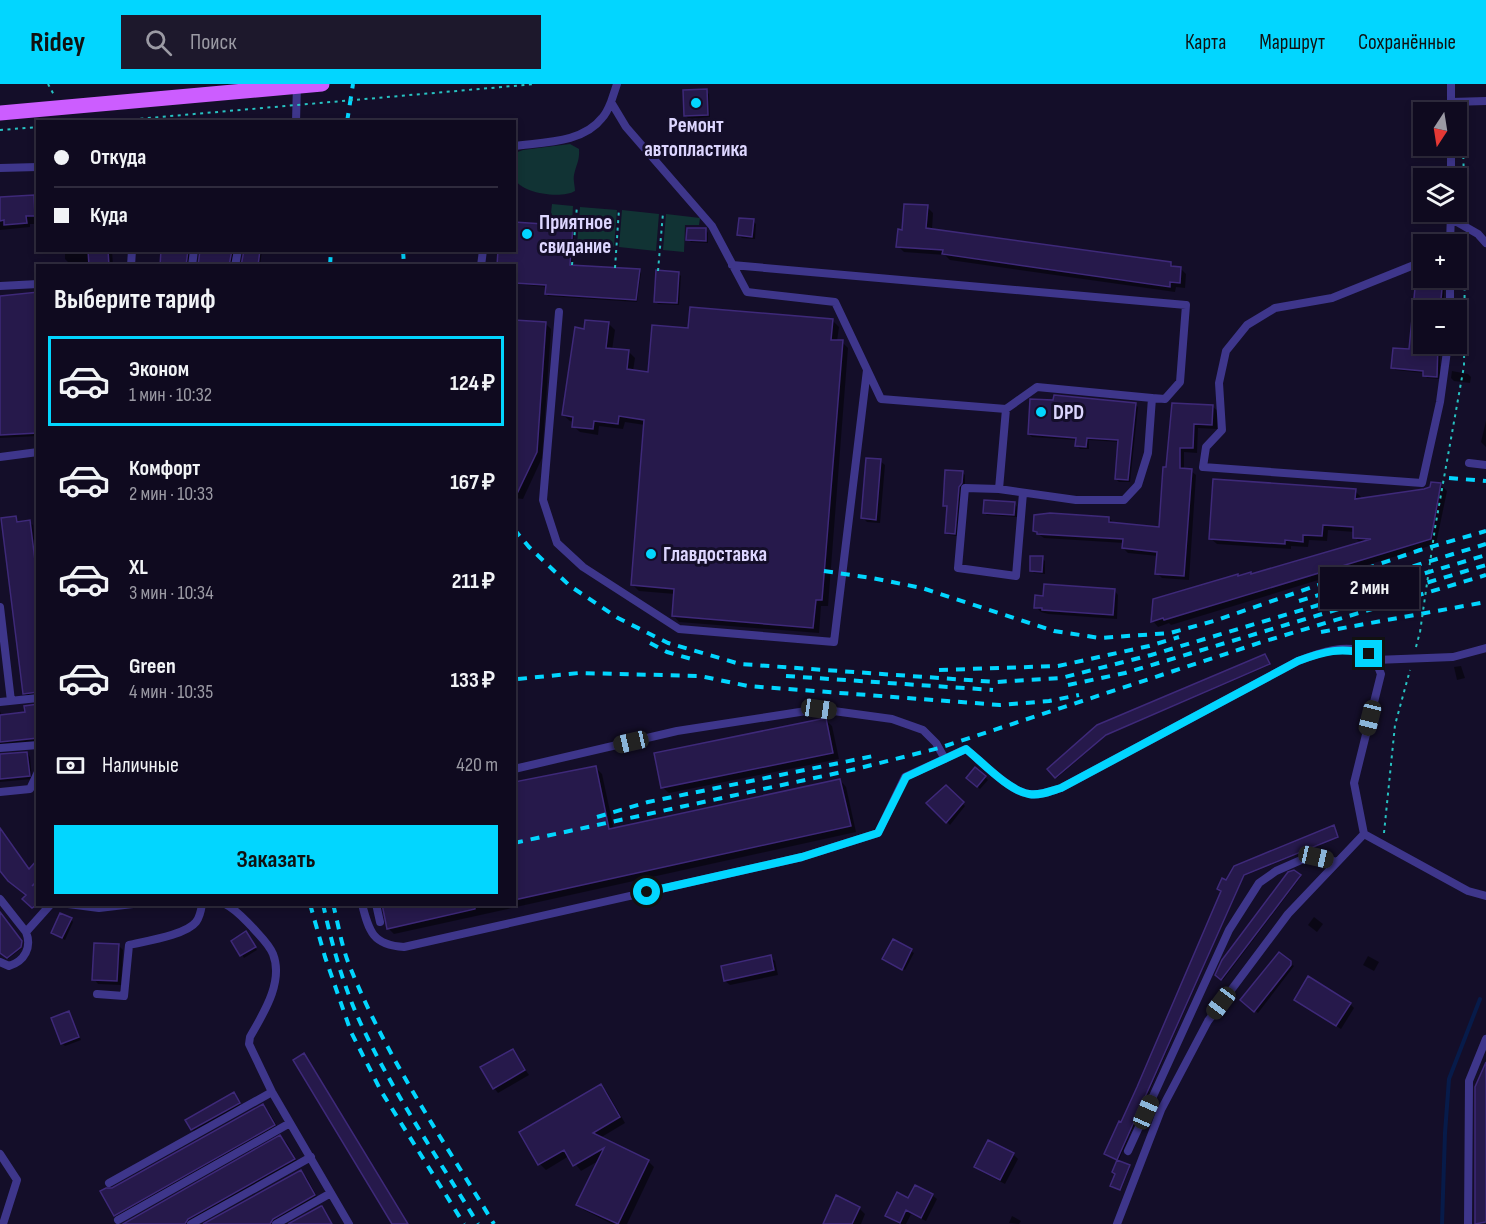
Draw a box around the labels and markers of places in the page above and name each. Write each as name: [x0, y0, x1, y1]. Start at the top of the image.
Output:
marker: Ремонт автопластика: [689, 96, 703, 110]
place label: Ремонт автопластика: [644, 113, 748, 162]
place label: Приятное свидание: [539, 210, 612, 259]
marker: Приятное свидание: [520, 227, 534, 241]
place label: DPD: [1053, 400, 1084, 425]
marker: DPD: [1034, 405, 1048, 419]
place label: Главдоставка: [663, 542, 767, 567]
marker: Главдоставка: [644, 547, 658, 561]

